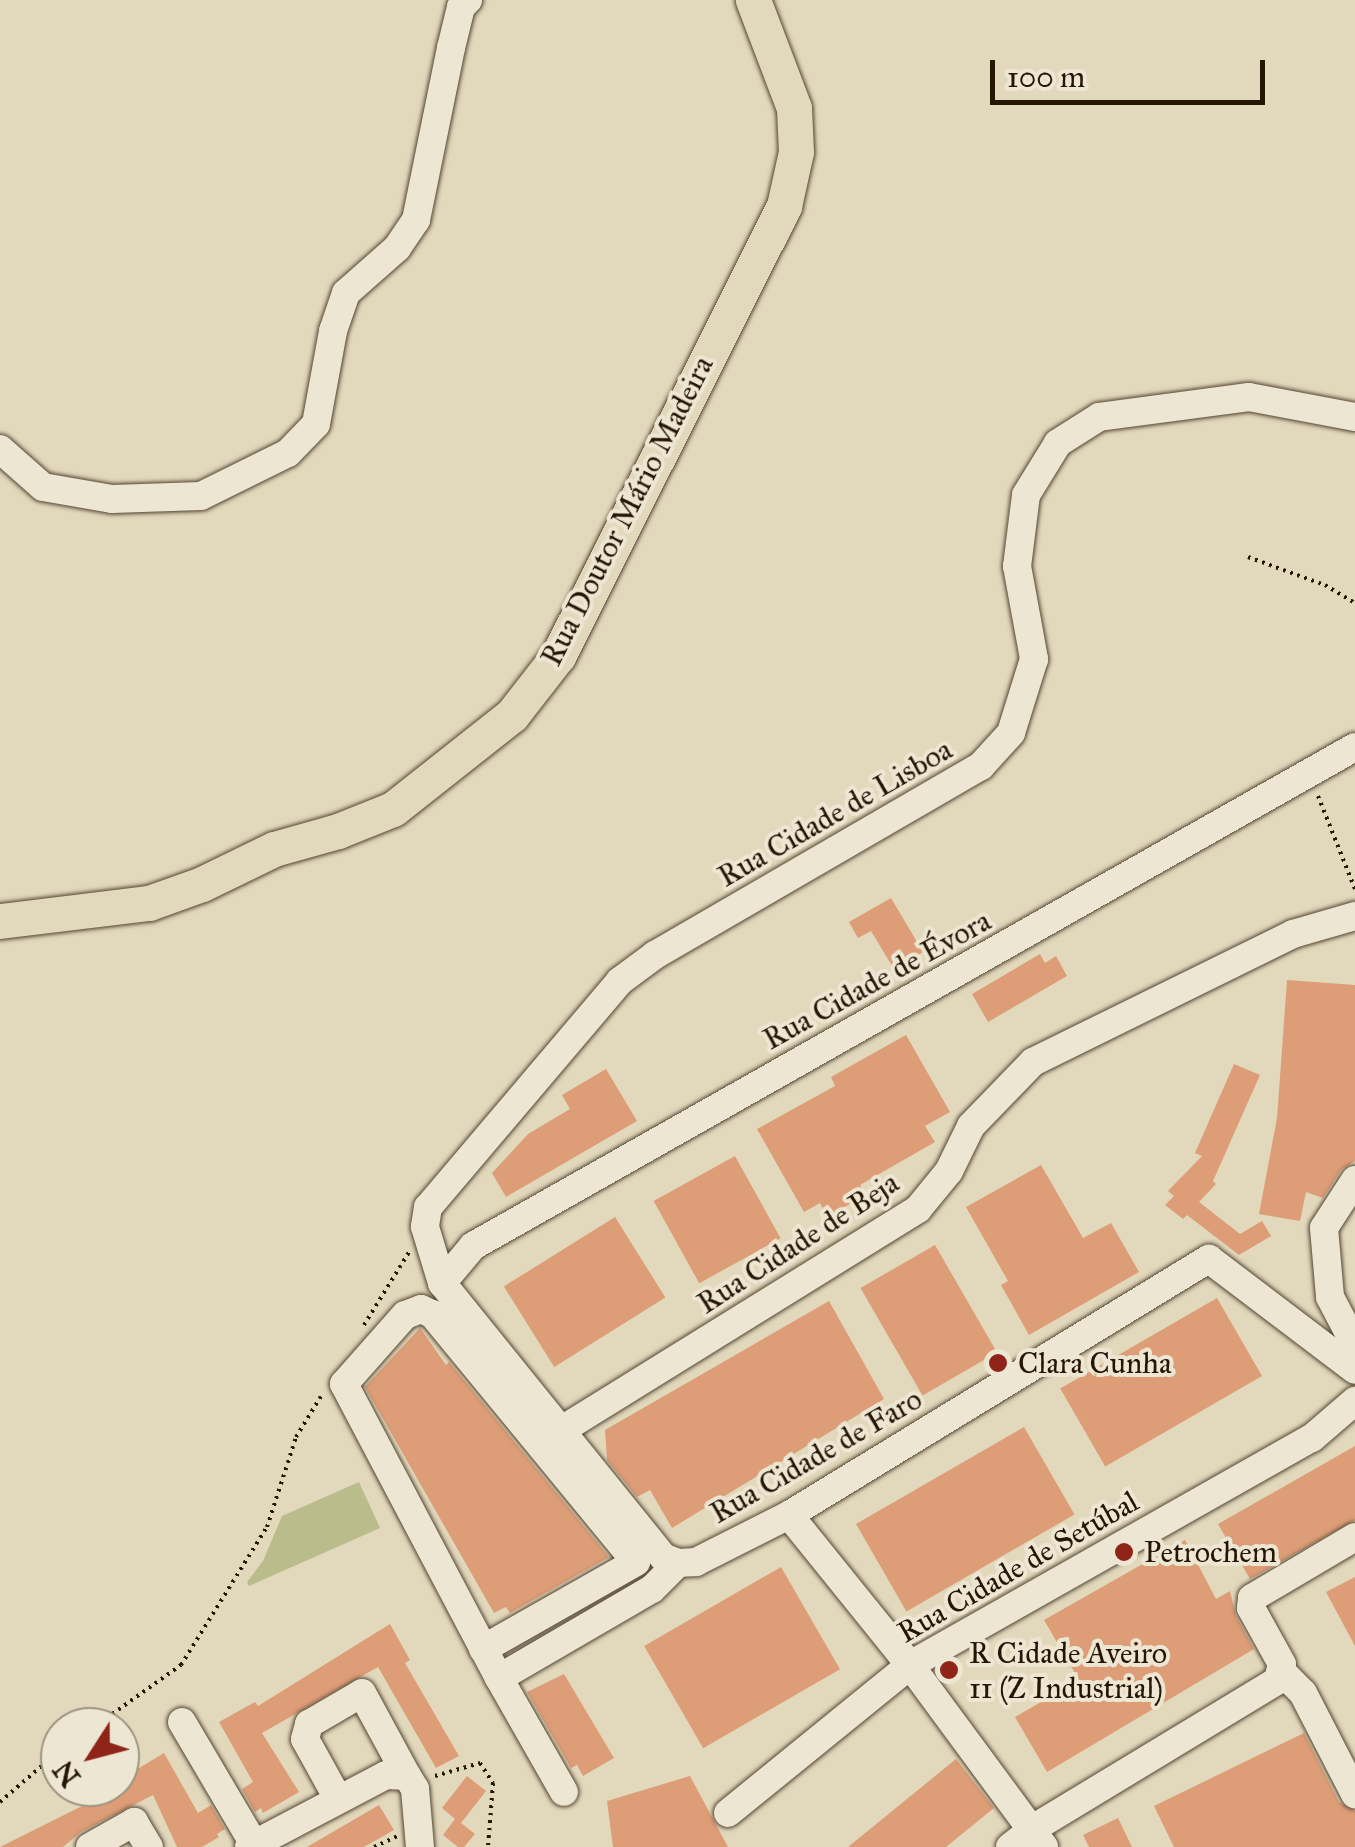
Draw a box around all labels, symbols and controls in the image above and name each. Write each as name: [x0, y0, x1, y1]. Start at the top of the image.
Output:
scale bar: [995, 40, 1270, 102]
text: 100 m: [1007, 59, 1085, 95]
street label: Rua Doutor Mário Madeira: [533, 350, 721, 672]
street label: Rua Cidade de Lisboa: [712, 731, 958, 895]
street label: Rua Cidade de Évora: [757, 903, 997, 1057]
street label: Rua Cidade de Beja: [691, 1165, 905, 1321]
place label: Clara Cunha: [1018, 1345, 1172, 1381]
marker: Clara Cunha: [987, 1352, 1009, 1374]
street label: Rua Cidade de Faro: [704, 1381, 928, 1531]
street label: Rua Cidade de Setúbal: [891, 1483, 1145, 1651]
place label: Petrochem: [1144, 1534, 1277, 1570]
marker: Petrochem: [1113, 1541, 1135, 1563]
place label: R Cidade Aveiro 11 (Z Industrial): [969, 1635, 1167, 1706]
marker: R Cidade Aveiro 11 (Z Industrial): [938, 1659, 960, 1681]
north arrow: [40, 1707, 140, 1807]
text: N: [46, 1754, 88, 1794]

